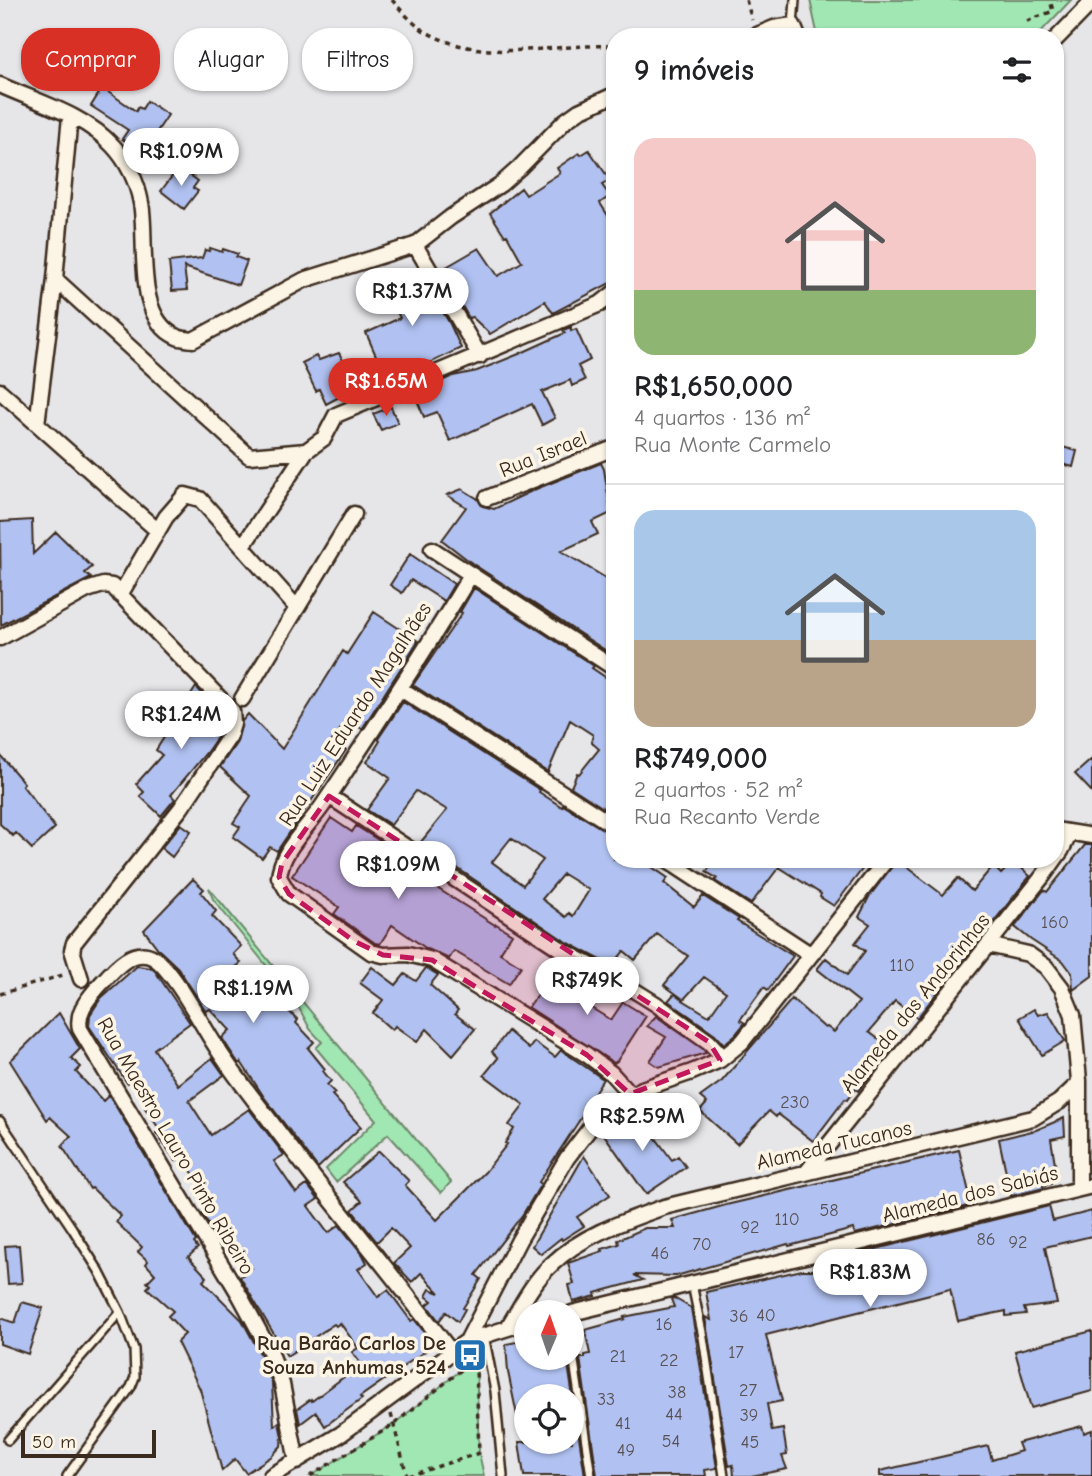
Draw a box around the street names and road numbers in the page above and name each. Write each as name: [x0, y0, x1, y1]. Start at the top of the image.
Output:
street label: Rua Israel: [496, 426, 590, 482]
street label: Rua Luiz Eduardo Magalhães: [274, 598, 436, 830]
street label: Alameda das Andorinhas: [835, 908, 995, 1098]
street label: Rua Maestro Lauro Pinto Ribeiro: [92, 1013, 260, 1279]
street label: Alameda Tucanos: [754, 1115, 914, 1175]
street label: Alameda dos Sabiás: [880, 1161, 1060, 1227]

